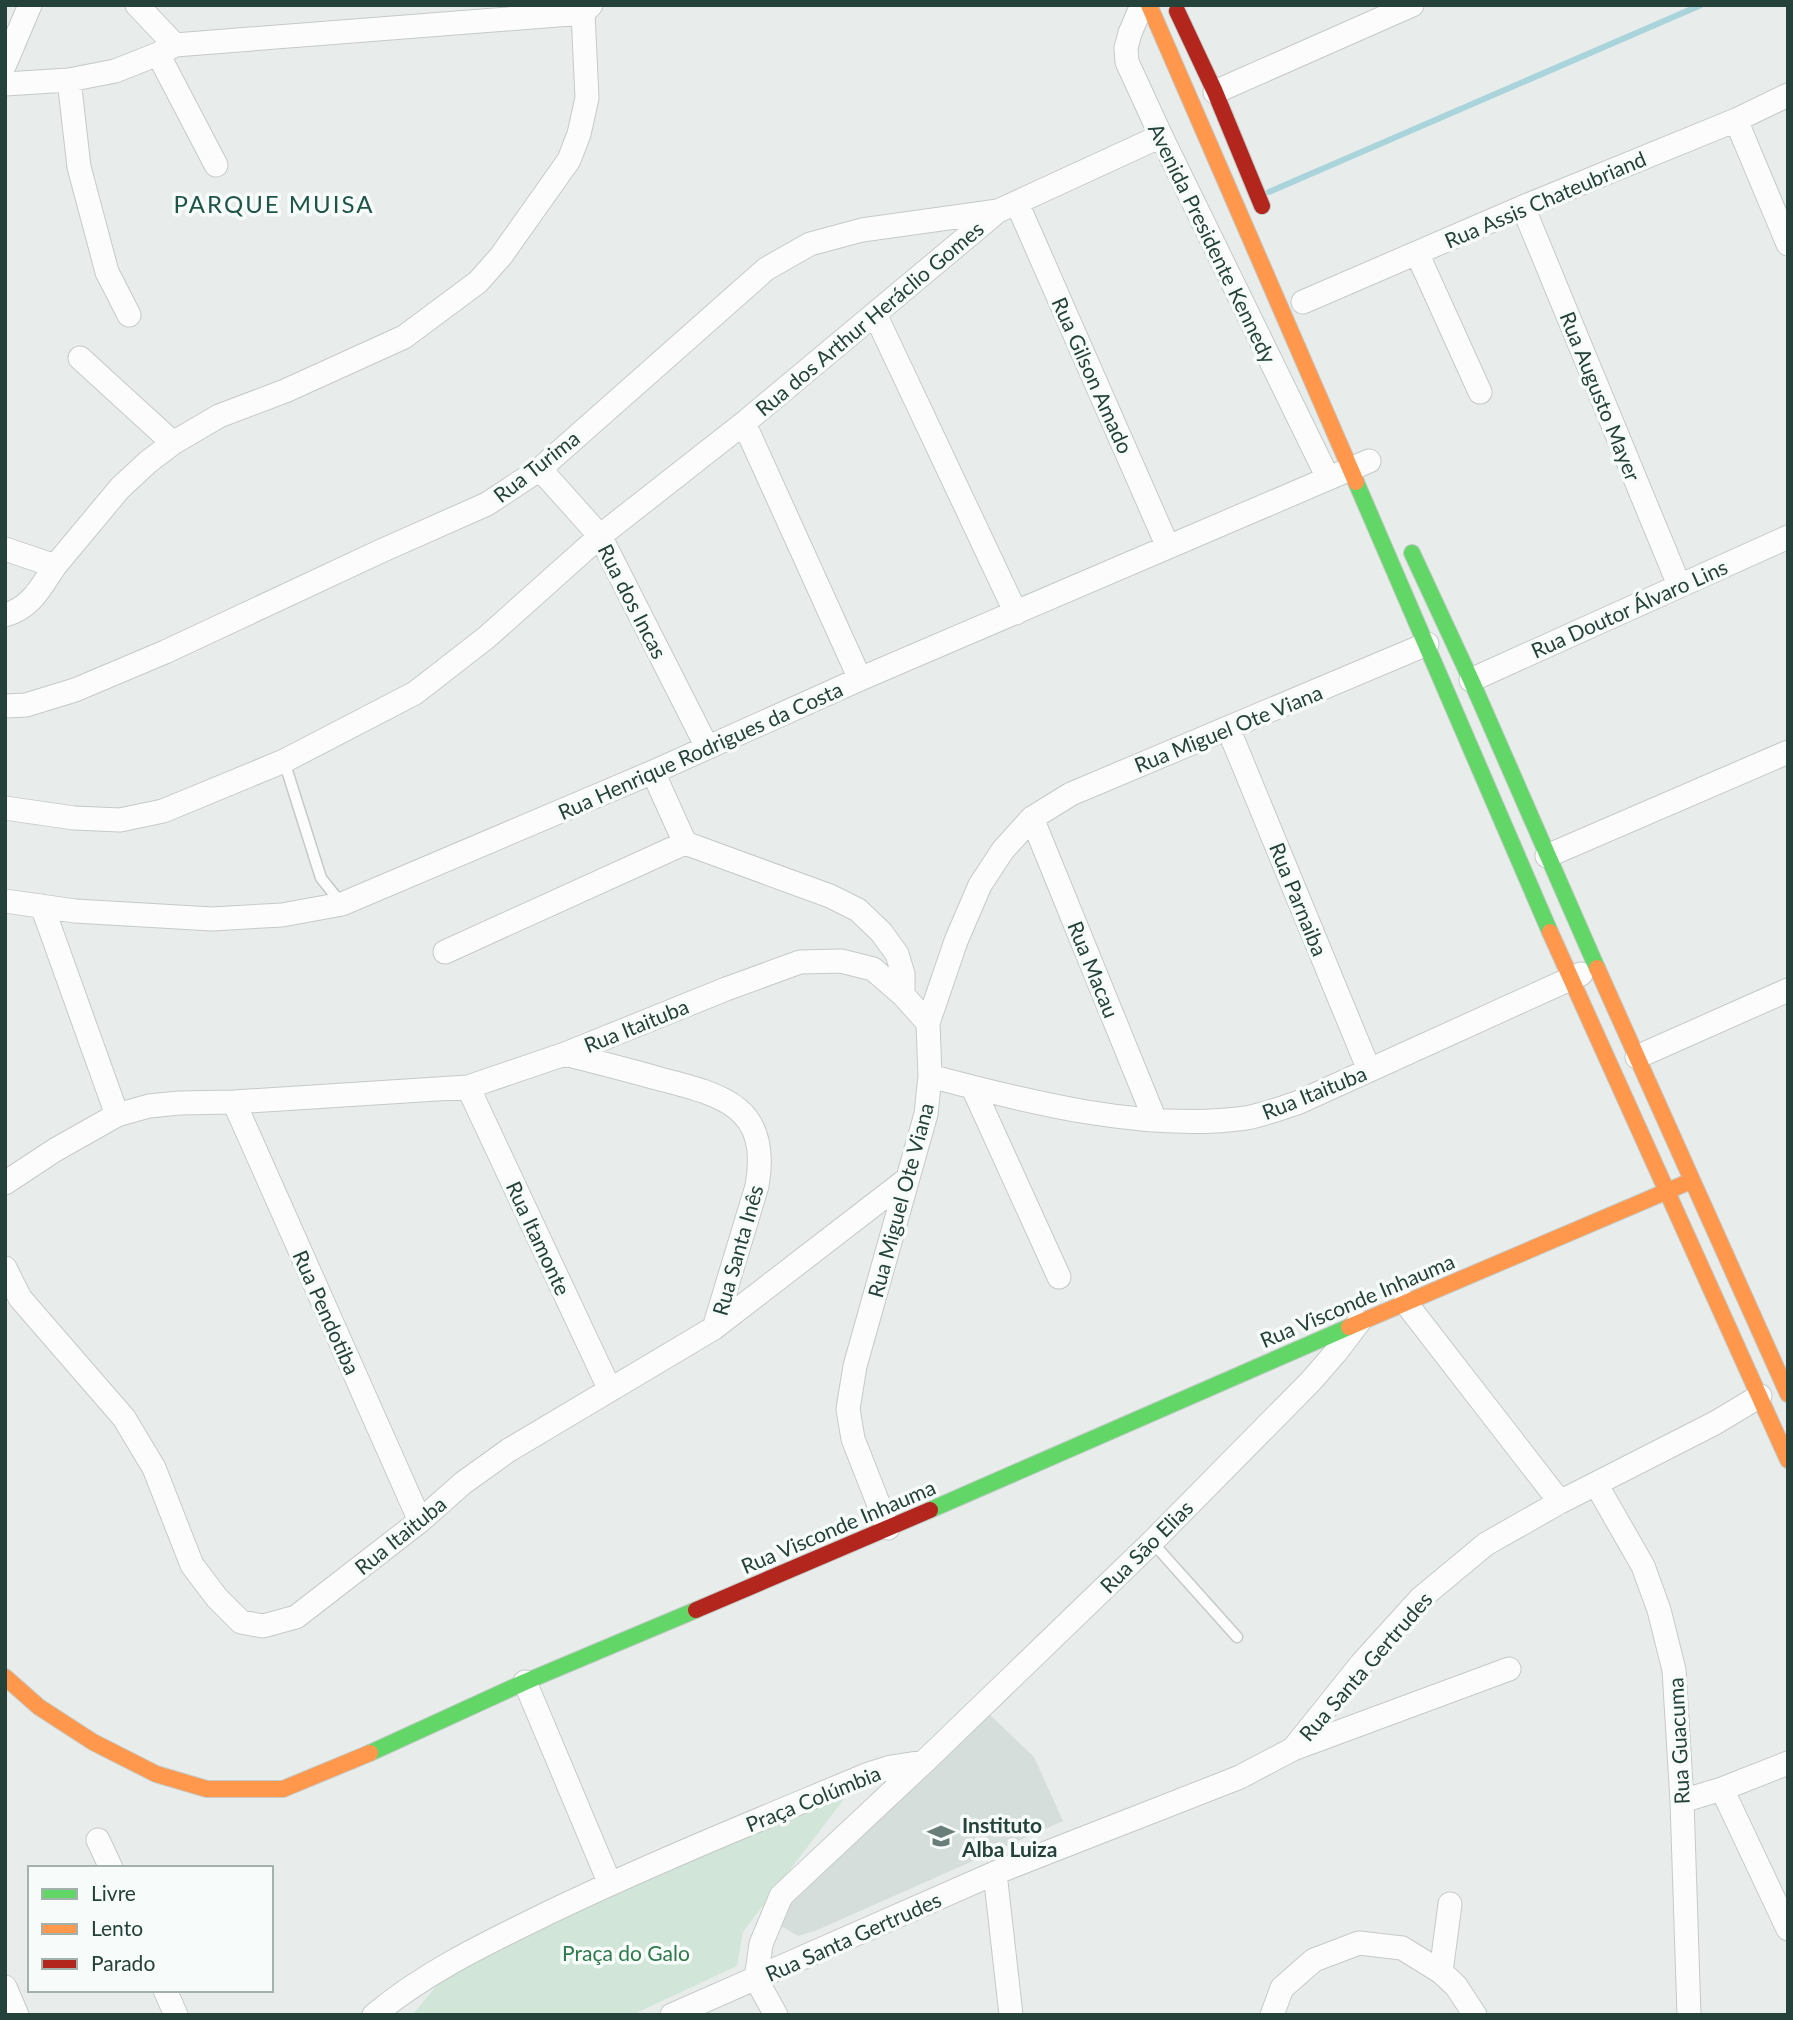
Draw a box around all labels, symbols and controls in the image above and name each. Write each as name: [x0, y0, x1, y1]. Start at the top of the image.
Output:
street label: Avenida Presidente Kennedy: [1144, 119, 1282, 367]
street label: Rua Assis Chateubriand: [1441, 145, 1649, 253]
district label: PARQUE MUISA: [174, 189, 374, 218]
street label: Rua dos Arthur Heráclio Gomes: [750, 215, 988, 421]
street label: Rua Gilson Amado: [1047, 293, 1139, 457]
street label: Rua Augusto Mayer: [1556, 308, 1646, 485]
street label: Rua Turima: [488, 425, 584, 507]
street label: Rua dos Incas: [593, 539, 673, 663]
street label: Rua Doutor Álvaro Lins: [1527, 553, 1731, 663]
street label: Rua Henrique Rodrigues da Costa: [554, 676, 846, 824]
street label: Rua Miguel Ote Viana: [1130, 679, 1326, 777]
street label: Rua Parnaiba: [1265, 839, 1333, 959]
street label: Rua Macau: [1063, 917, 1125, 1021]
street label: Rua Itaituba: [580, 993, 692, 1057]
street label: Rua Itaituba: [1258, 1060, 1370, 1124]
street label: Rua Miguel Ote Viana: [862, 1100, 938, 1300]
street label: Rua Itamonte: [502, 1177, 576, 1299]
street label: Rua Santa Inês: [706, 1182, 768, 1318]
street label: Rua Pendotiba: [288, 1246, 366, 1378]
street label: Rua Visconde Inhauma: [1256, 1248, 1458, 1352]
street label: Rua Visconde Inhauma: [737, 1474, 939, 1578]
street label: Rua Itaituba: [349, 1491, 451, 1579]
street label: Rua Sāo Elias: [1094, 1494, 1198, 1598]
street label: Rua Santa Gertrudes: [1293, 1586, 1437, 1746]
street label: Rua Guacuma: [1662, 1677, 1694, 1805]
street label: Praça Colúmbia: [742, 1760, 884, 1836]
place label: Instituto Alba Luiza: [961, 1812, 1057, 1861]
school or university icon: Instituto Alba Luiza: [926, 1821, 956, 1851]
legend: [28, 1866, 273, 1992]
text: Livre: [91, 1880, 136, 1905]
street label: Rua Santa Gertrudes: [761, 1886, 945, 1986]
text: Lento: [91, 1915, 143, 1940]
park label: Praça do Galo: [562, 1940, 690, 1965]
text: Parado: [91, 1950, 155, 1975]

